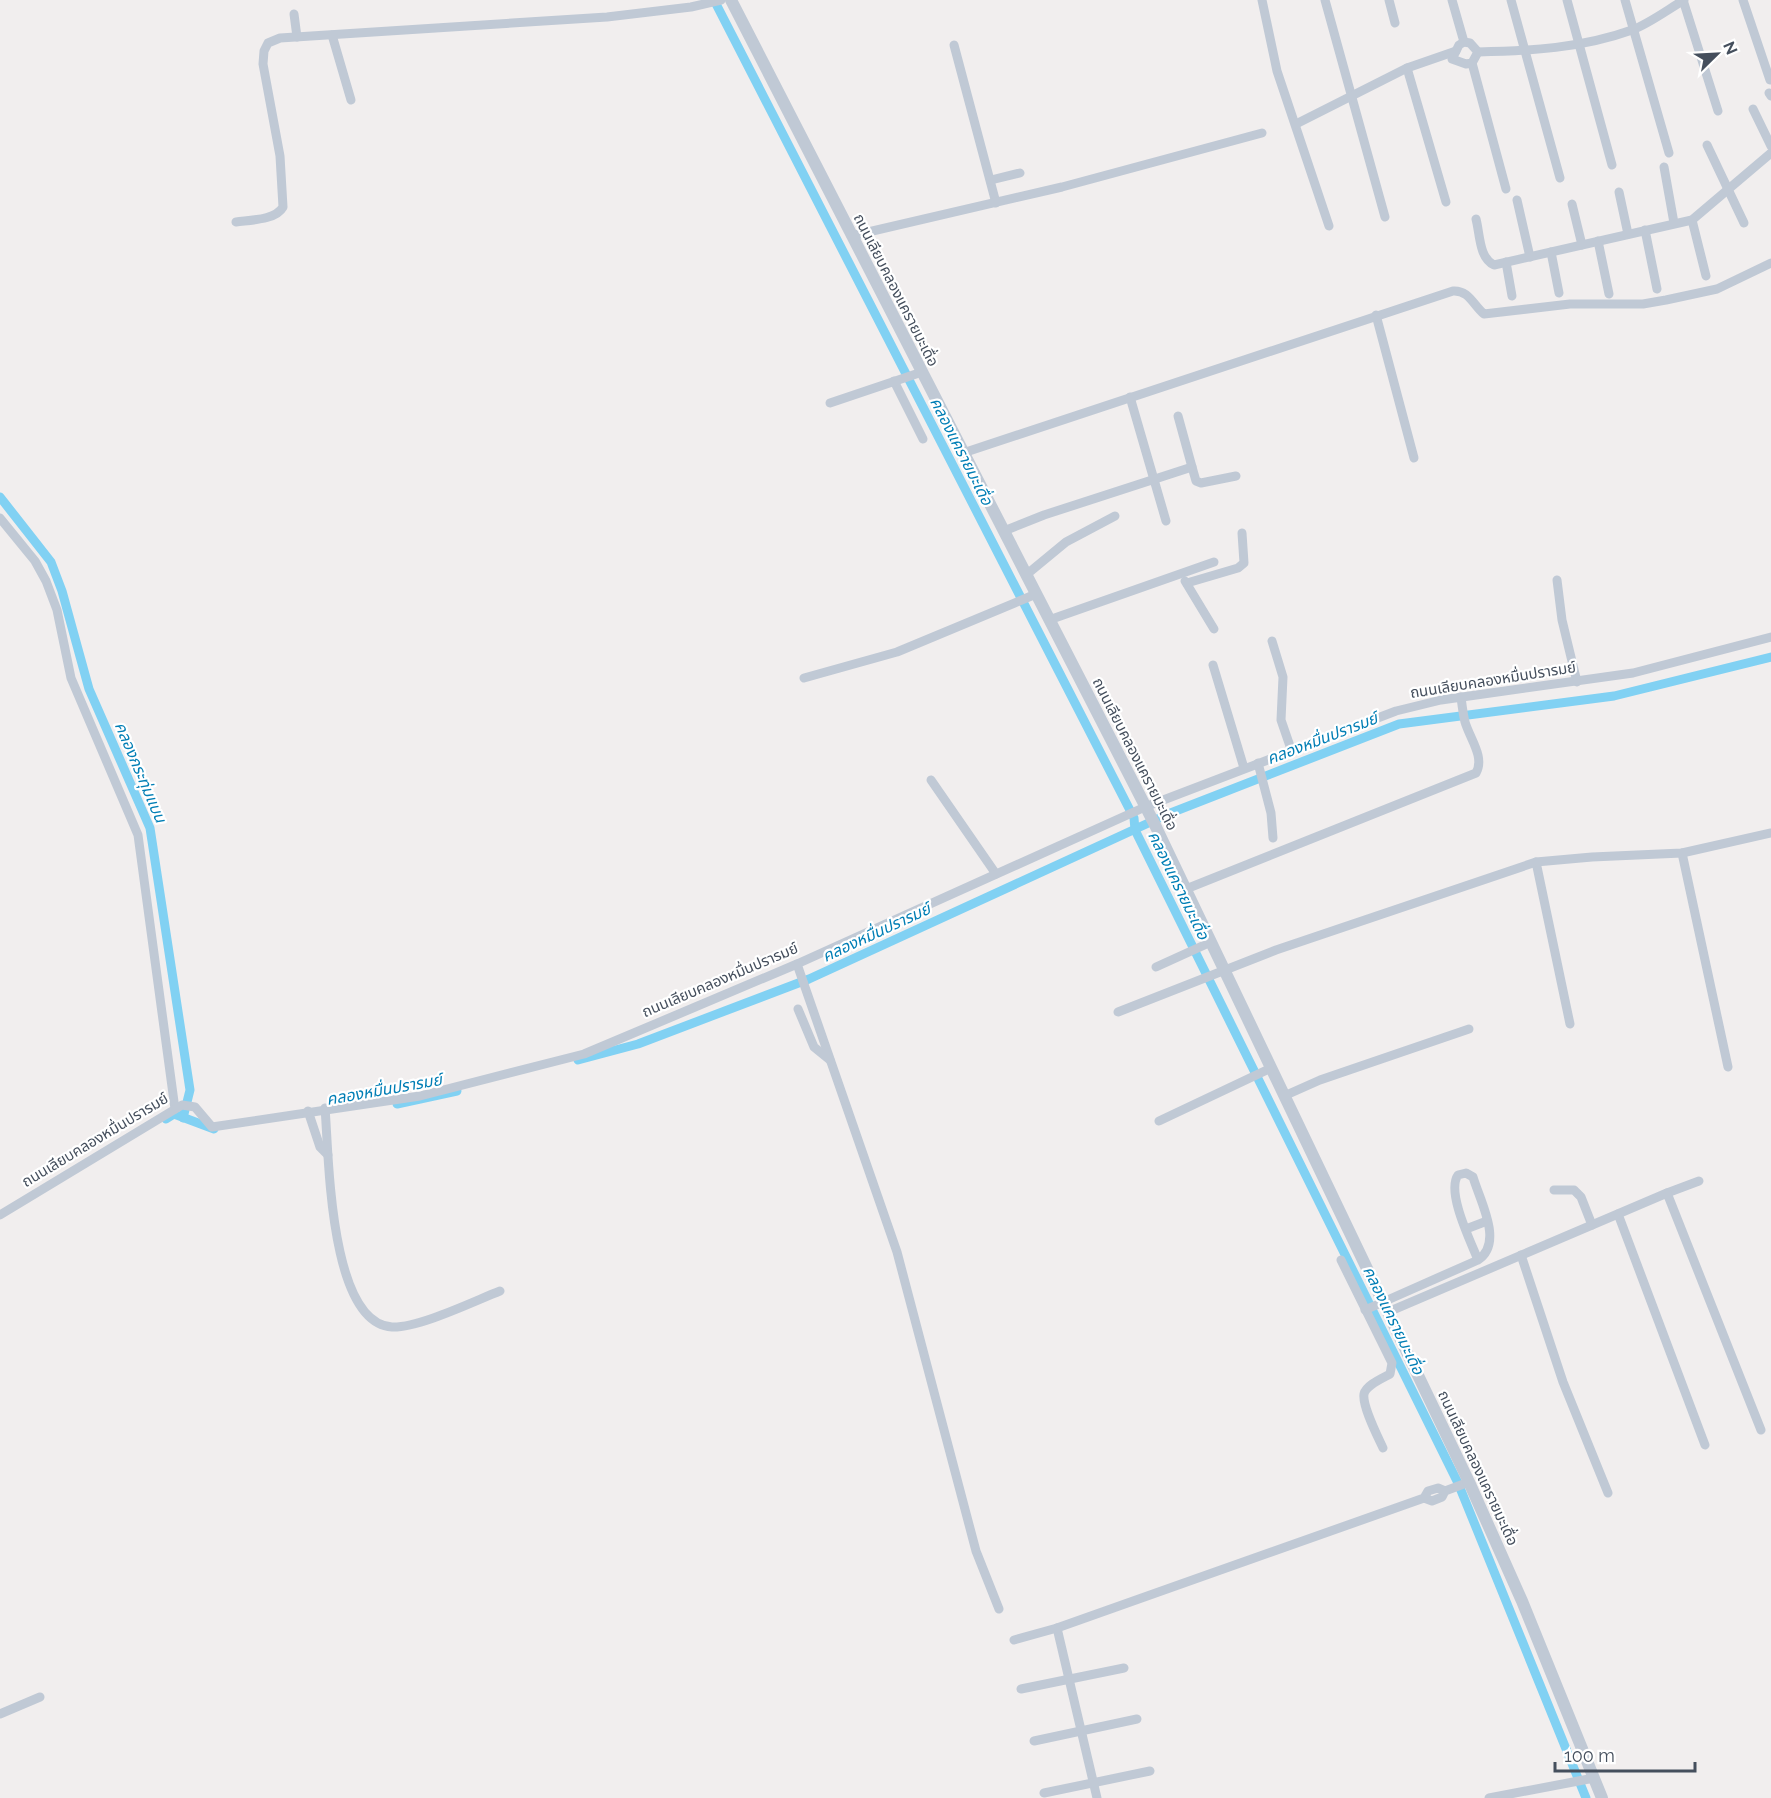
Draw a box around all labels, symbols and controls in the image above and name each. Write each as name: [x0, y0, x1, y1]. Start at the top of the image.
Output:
north arrow: [1687, 24, 1747, 84]
text: N: [1719, 39, 1741, 58]
street label: ถนนเลียบคลองแครายมะเดื่อ: [850, 210, 944, 369]
water label: คลองแครายมะเดื่อ: [926, 393, 999, 509]
street label: ถนนเลียบคลองหมื่นปรารมย์: [1408, 656, 1577, 702]
street label: ถนนเลียบคลองแครายมะเดื่อ: [1089, 674, 1183, 833]
water label: คลองหมื่นปรารมย์: [1263, 706, 1383, 768]
water label: คลองกระทุ่มแบน: [110, 719, 171, 827]
water label: คลองแครายมะเดื่อ: [1144, 827, 1215, 943]
water label: คลองหมื่นปรารมย์: [818, 896, 936, 966]
street label: ถนนเลียบคลองหมื่นปรารมย์: [638, 937, 801, 1021]
water label: คลองหมื่นปรารมย์: [325, 1067, 446, 1109]
street label: ถนนเลียบคลองหมื่นปรารมย์: [17, 1087, 172, 1191]
water label: คลองแครายมะเดื่อ: [1359, 1262, 1430, 1378]
street label: ถนนเลียบคลองแครายมะเดื่อ: [1434, 1387, 1524, 1548]
scale bar: [1555, 1735, 1694, 1773]
text: 100 m: [1564, 1745, 1615, 1766]

